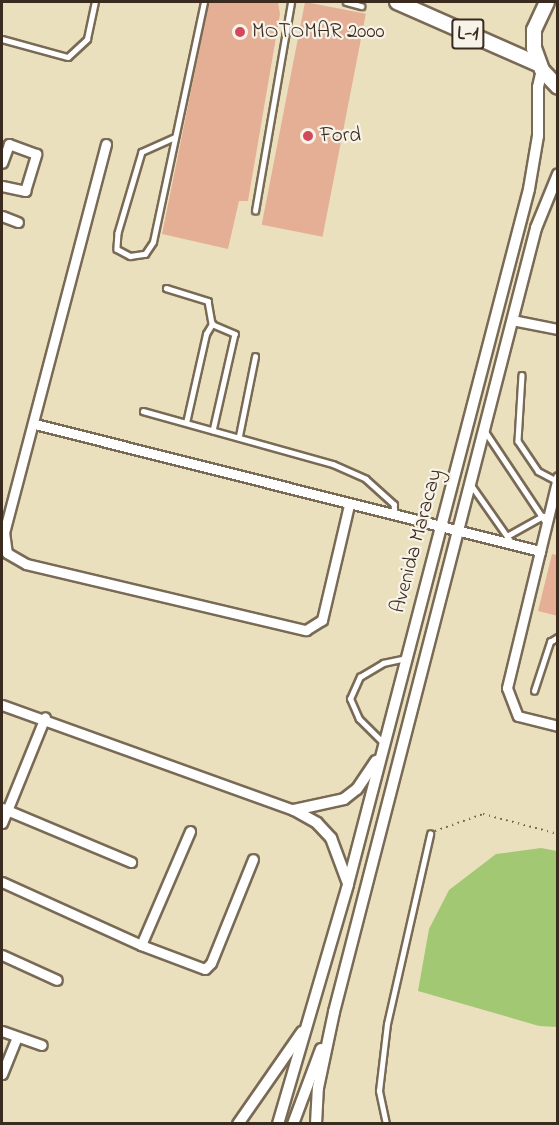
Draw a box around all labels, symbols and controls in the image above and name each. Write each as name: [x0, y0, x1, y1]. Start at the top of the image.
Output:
road number: L-1: [450, 17, 486, 51]
place label: MOTOMAR 2000: [252, 19, 385, 45]
marker: MOTOMAR 2000: [233, 25, 247, 39]
place label: Ford: [320, 123, 361, 149]
marker: Ford: [301, 129, 315, 143]
street label: Avenida Maracay: [386, 466, 448, 616]

